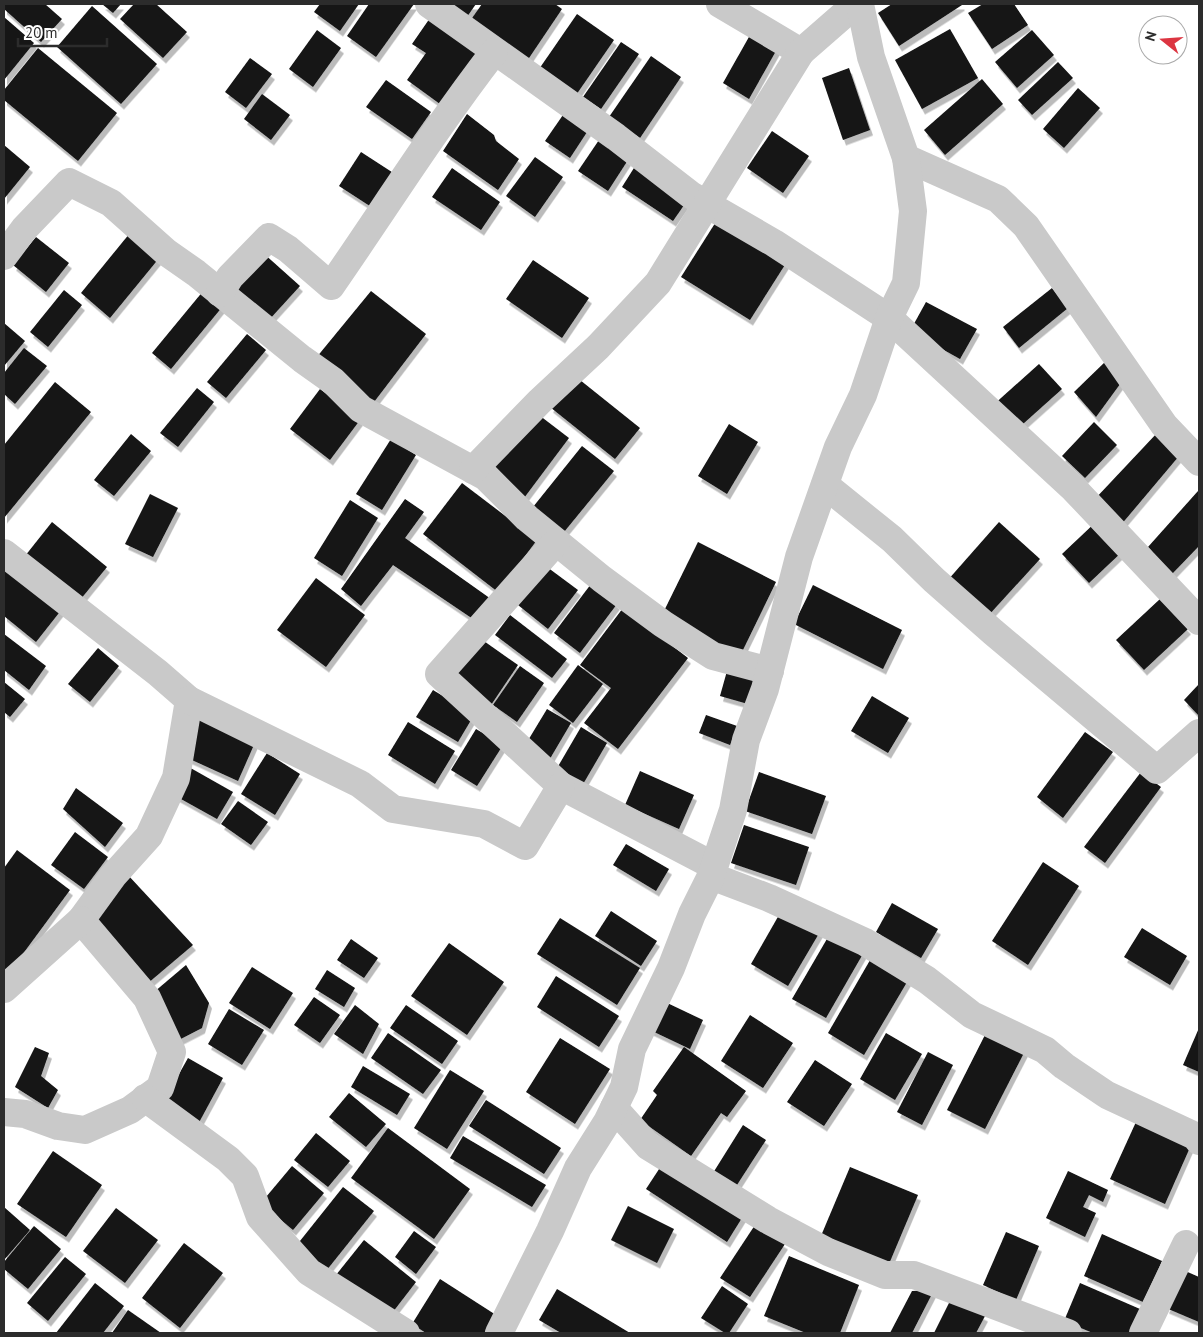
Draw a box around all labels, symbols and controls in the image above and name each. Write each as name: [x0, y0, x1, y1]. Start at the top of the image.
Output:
scale bar: [18, 15, 106, 47]
north arrow: [1138, 15, 1188, 65]
text: 20 m: [25, 23, 58, 42]
text: N: [1141, 29, 1161, 43]

